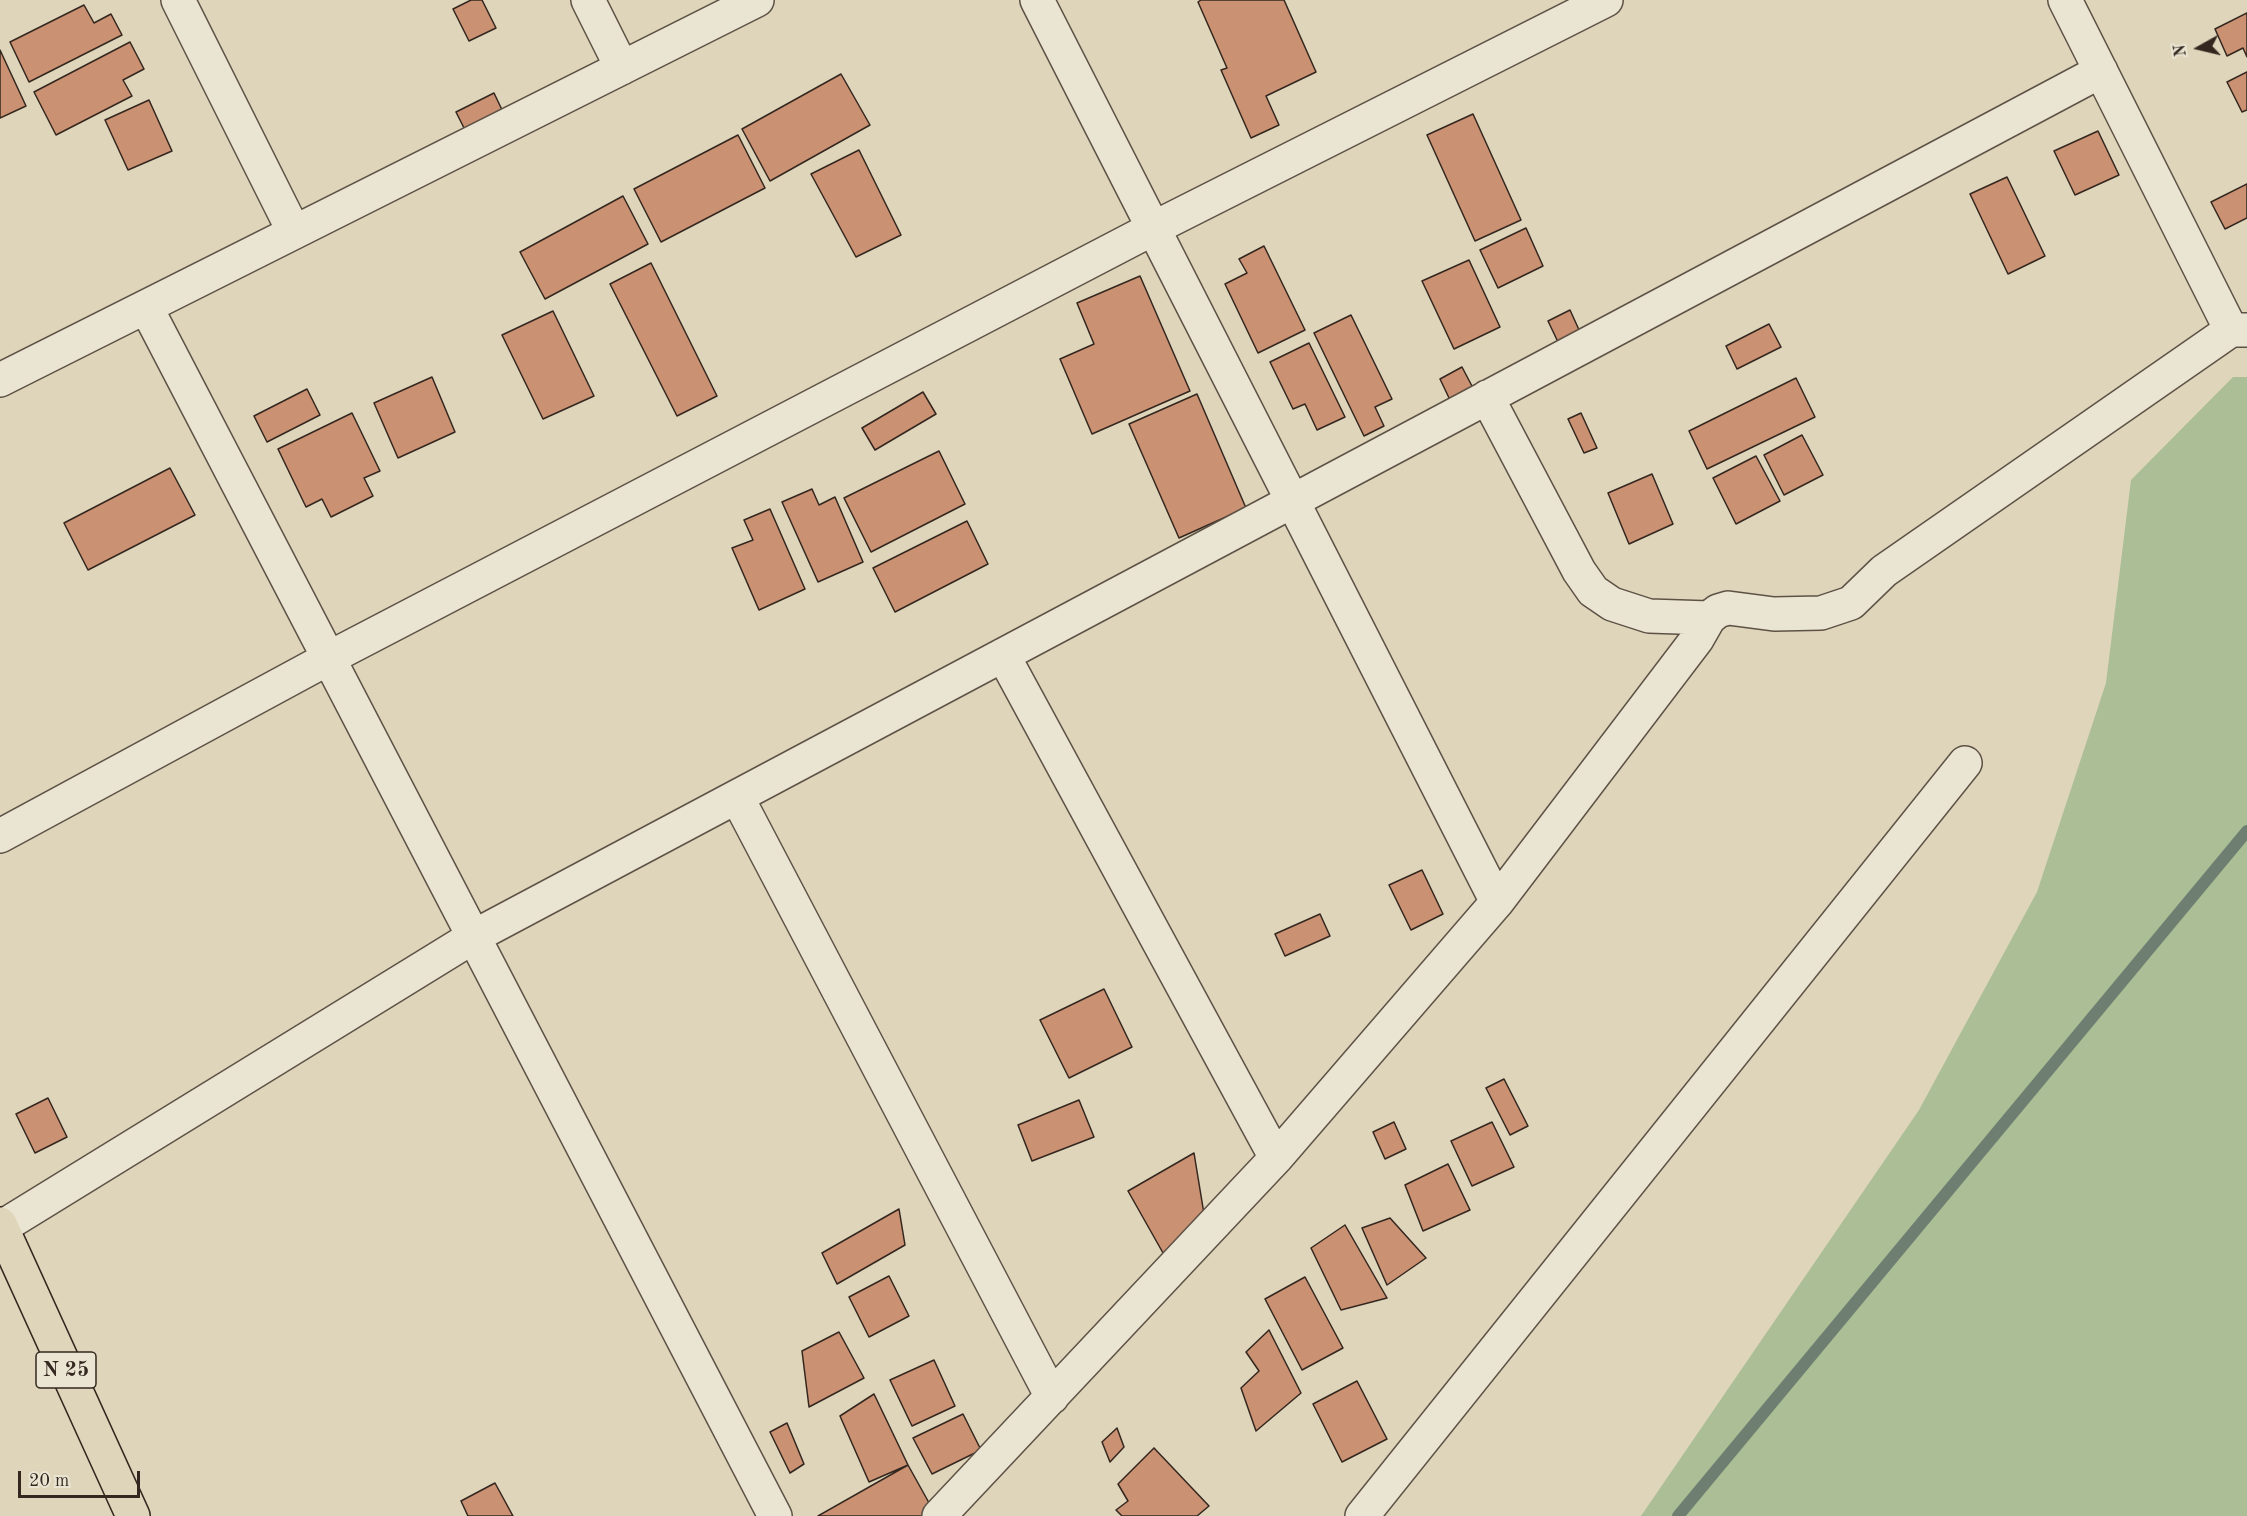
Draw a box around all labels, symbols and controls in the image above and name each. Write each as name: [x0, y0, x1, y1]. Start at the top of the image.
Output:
north arrow: [2169, 18, 2229, 78]
text: N: [2172, 43, 2190, 58]
road number: N 25: [36, 1352, 96, 1388]
scale bar: [21, 1459, 142, 1497]
text: 20 m: [29, 1472, 69, 1490]

